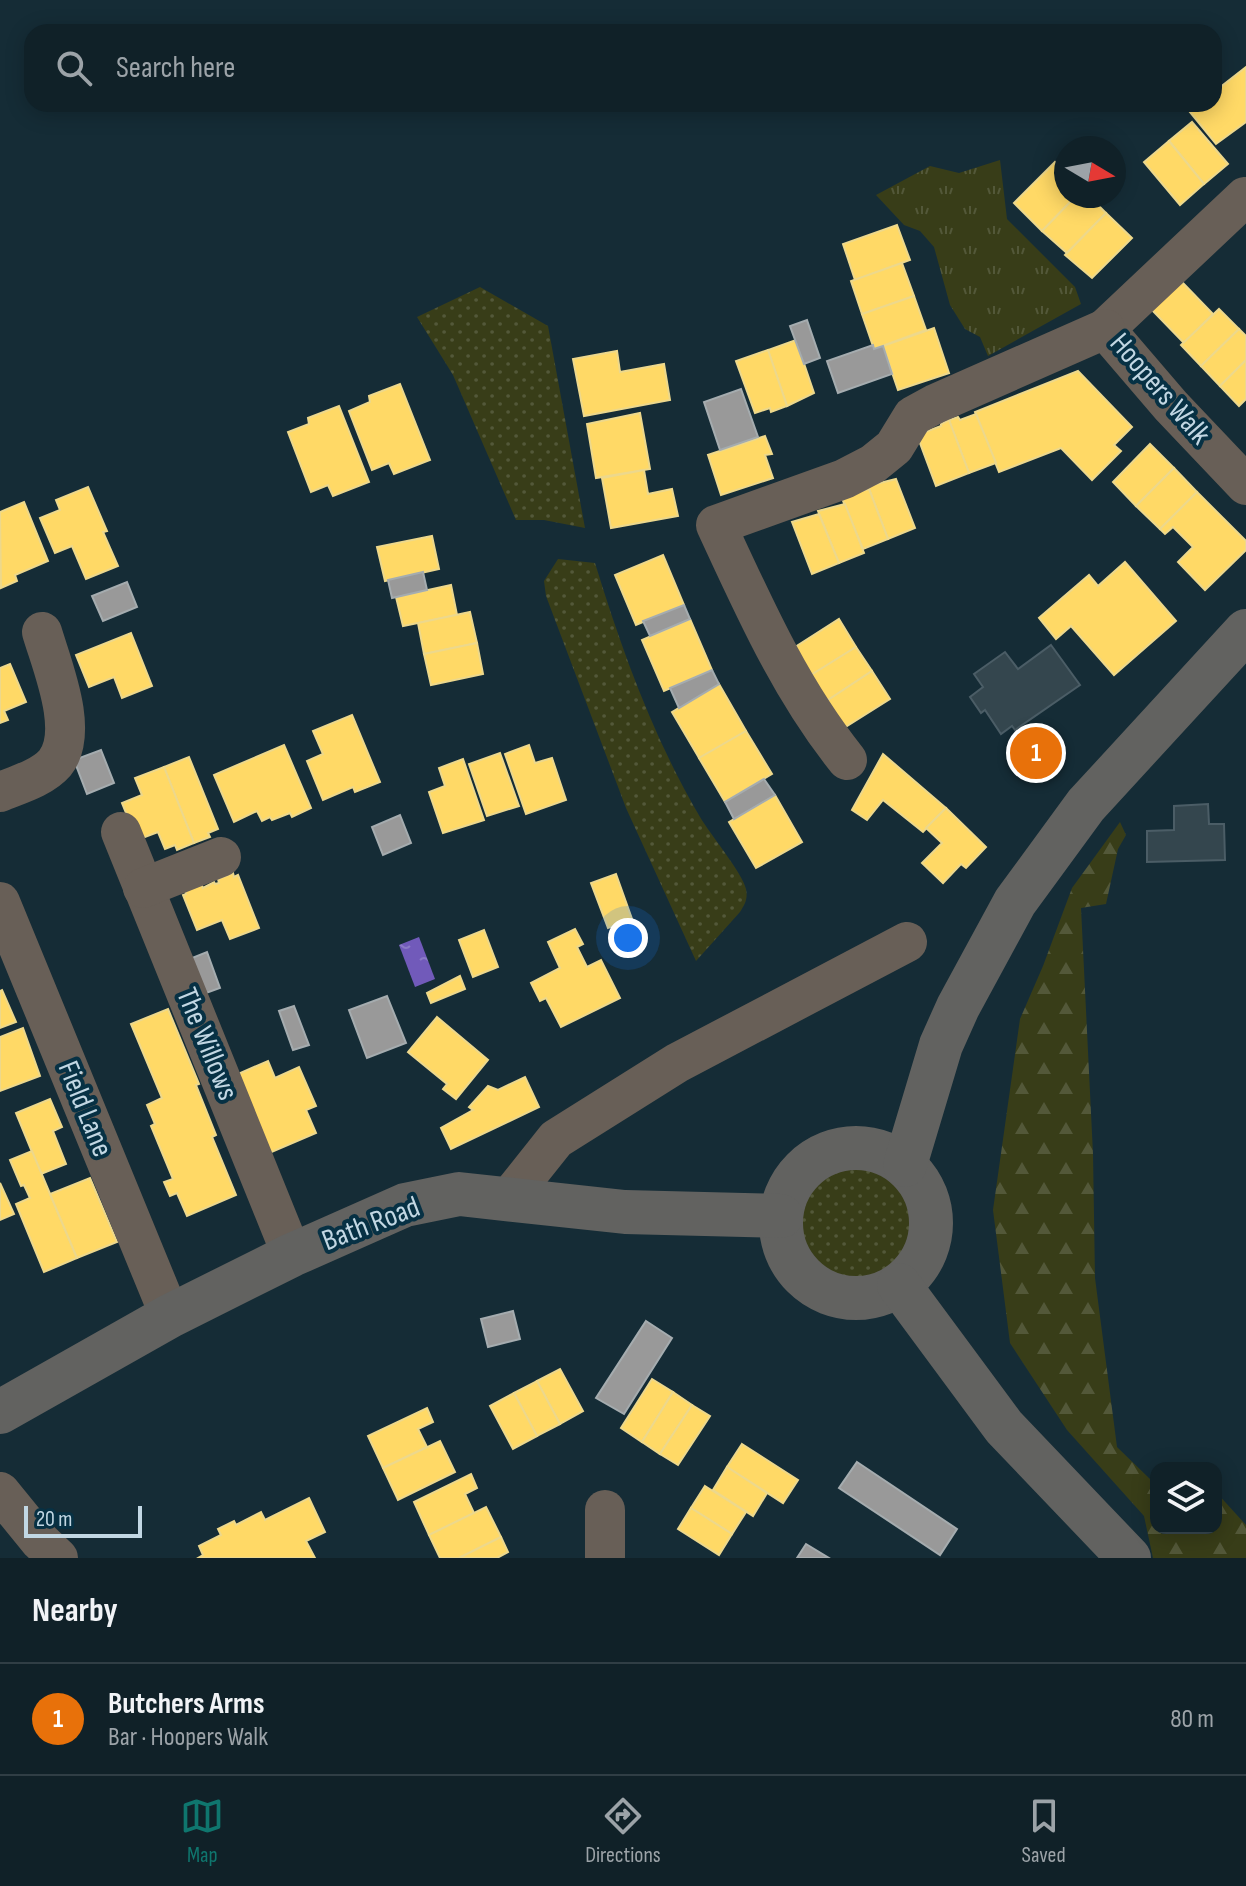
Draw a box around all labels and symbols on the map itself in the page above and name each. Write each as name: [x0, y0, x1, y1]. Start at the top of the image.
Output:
north arrow: [1054, 136, 1126, 208]
street label: Hoopers Walk: [1102, 326, 1218, 452]
pin: 1: [1010, 723, 1062, 783]
your location: [608, 918, 648, 958]
street label: The Willows: [168, 983, 246, 1105]
street label: Field Lane: [50, 1056, 120, 1162]
street label: Bath Road: [317, 1189, 425, 1259]
scale bar: [24, 1502, 142, 1538]

